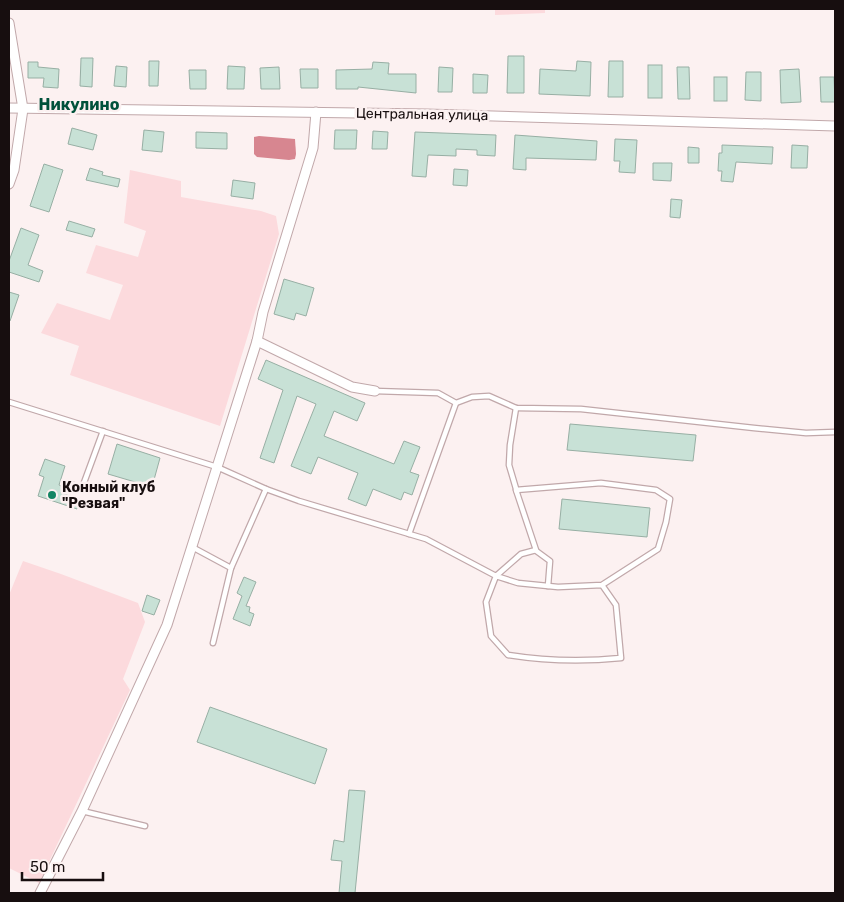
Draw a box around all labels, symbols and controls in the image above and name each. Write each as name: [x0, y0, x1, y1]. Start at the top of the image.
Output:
district label: Никулино: [39, 95, 120, 114]
street label: Центральная улица: [356, 105, 488, 124]
place label: Конный клуб "Резвая": [62, 479, 156, 512]
marker: Конный клуб "Резвая": [46, 489, 58, 501]
scale bar: [22, 850, 104, 882]
text: 50 m: [30, 858, 65, 876]

